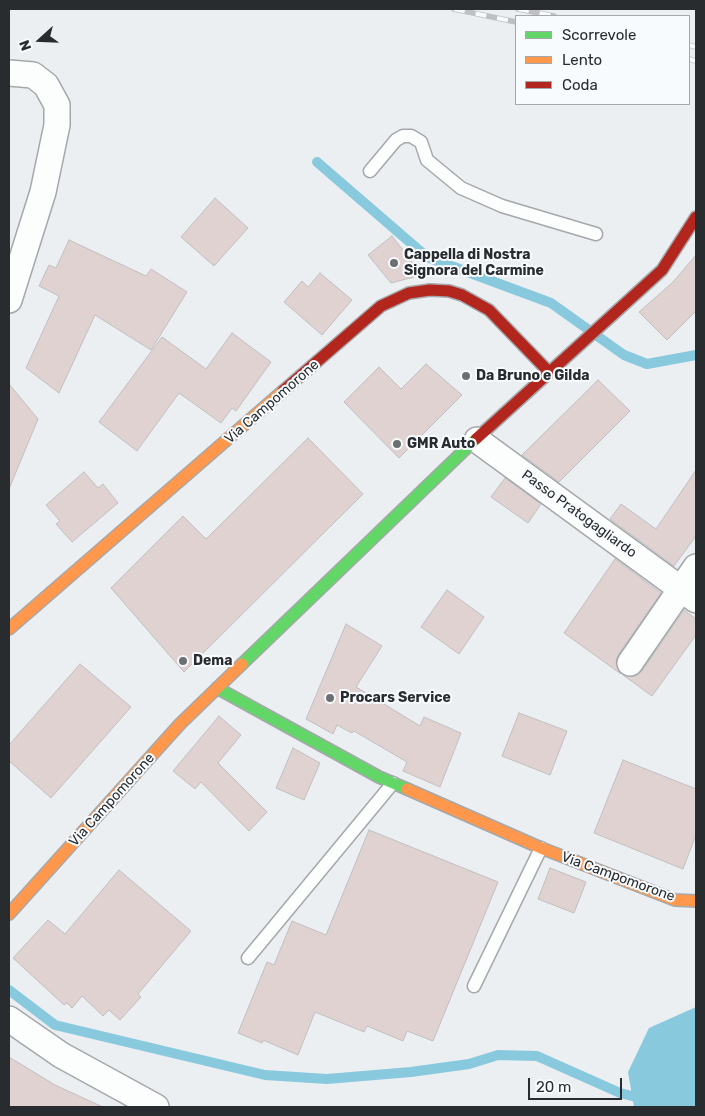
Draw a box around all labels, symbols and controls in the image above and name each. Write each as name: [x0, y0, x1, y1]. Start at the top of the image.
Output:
north arrow: [15, 15, 65, 65]
legend: [515, 15, 690, 105]
text: Scorrevole: [562, 26, 636, 44]
text: N: [16, 38, 35, 53]
text: Lento: [562, 51, 602, 69]
text: Coda: [562, 76, 598, 94]
place label: Cappella di Nostra Signora del Carmine: [404, 247, 544, 280]
marker: Cappella di Nostra Signora del Carmine: [388, 257, 400, 269]
street label: Via Campomorone: [221, 356, 323, 448]
place label: Da Bruno e Gilda: [476, 368, 589, 384]
marker: Da Bruno e Gilda: [460, 370, 472, 382]
place label: GMR Auto: [407, 436, 475, 452]
marker: GMR Auto: [391, 438, 403, 450]
street label: Passo Pratogagliardo: [518, 467, 640, 561]
place label: Dema: [193, 653, 232, 669]
marker: Dema: [177, 655, 189, 667]
place label: Procars Service: [340, 690, 451, 706]
marker: Procars Service: [324, 692, 336, 704]
street label: Via Campomorone: [66, 750, 158, 850]
street label: Via Campomorone: [559, 849, 677, 905]
scale bar: [530, 1068, 624, 1100]
text: 20 m: [536, 1078, 571, 1096]

